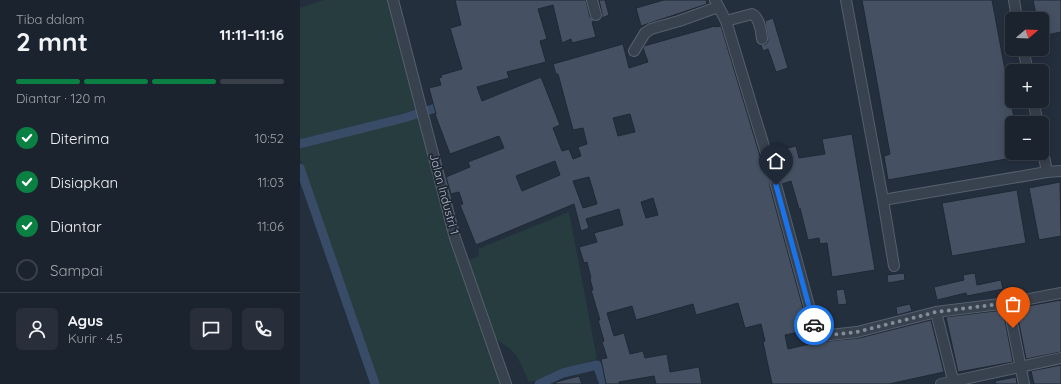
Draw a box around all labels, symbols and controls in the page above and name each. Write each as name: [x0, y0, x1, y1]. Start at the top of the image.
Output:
text: Tiba dalam: [16, 11, 84, 27]
north arrow: [1005, 12, 1049, 56]
map controls: [1005, 12, 1049, 160]
text: 2 mnt: [16, 25, 88, 58]
text: 11:11–11:16: [220, 25, 284, 44]
button: +: [1005, 64, 1049, 108]
text: Diantar · 120 m: [16, 90, 106, 106]
button: −: [1005, 116, 1049, 160]
icon: check: [16, 127, 38, 149]
text: Diterima: [50, 129, 109, 148]
text: 10:52: [255, 130, 284, 146]
pin: [759, 144, 793, 185]
icon: home: [765, 150, 787, 172]
street label: Jalan Industri 1: [426, 152, 462, 236]
icon: check: [16, 171, 38, 193]
text: Disiapkan: [50, 173, 118, 192]
text: 11:03: [257, 174, 284, 190]
icon: check: [16, 215, 38, 237]
text: Diantar: [50, 217, 102, 236]
text: 11:06: [257, 218, 284, 234]
text: Sampai: [50, 261, 103, 280]
pin: [996, 287, 1030, 328]
icon: bag: [1002, 293, 1024, 315]
courier: [794, 305, 834, 345]
button: person: [16, 308, 58, 350]
button: chat: [190, 308, 232, 350]
button: phone: [242, 308, 284, 350]
text: Agus: [68, 311, 103, 330]
icon: car: [803, 314, 825, 336]
text: Kurir · 4.5: [68, 330, 123, 346]

